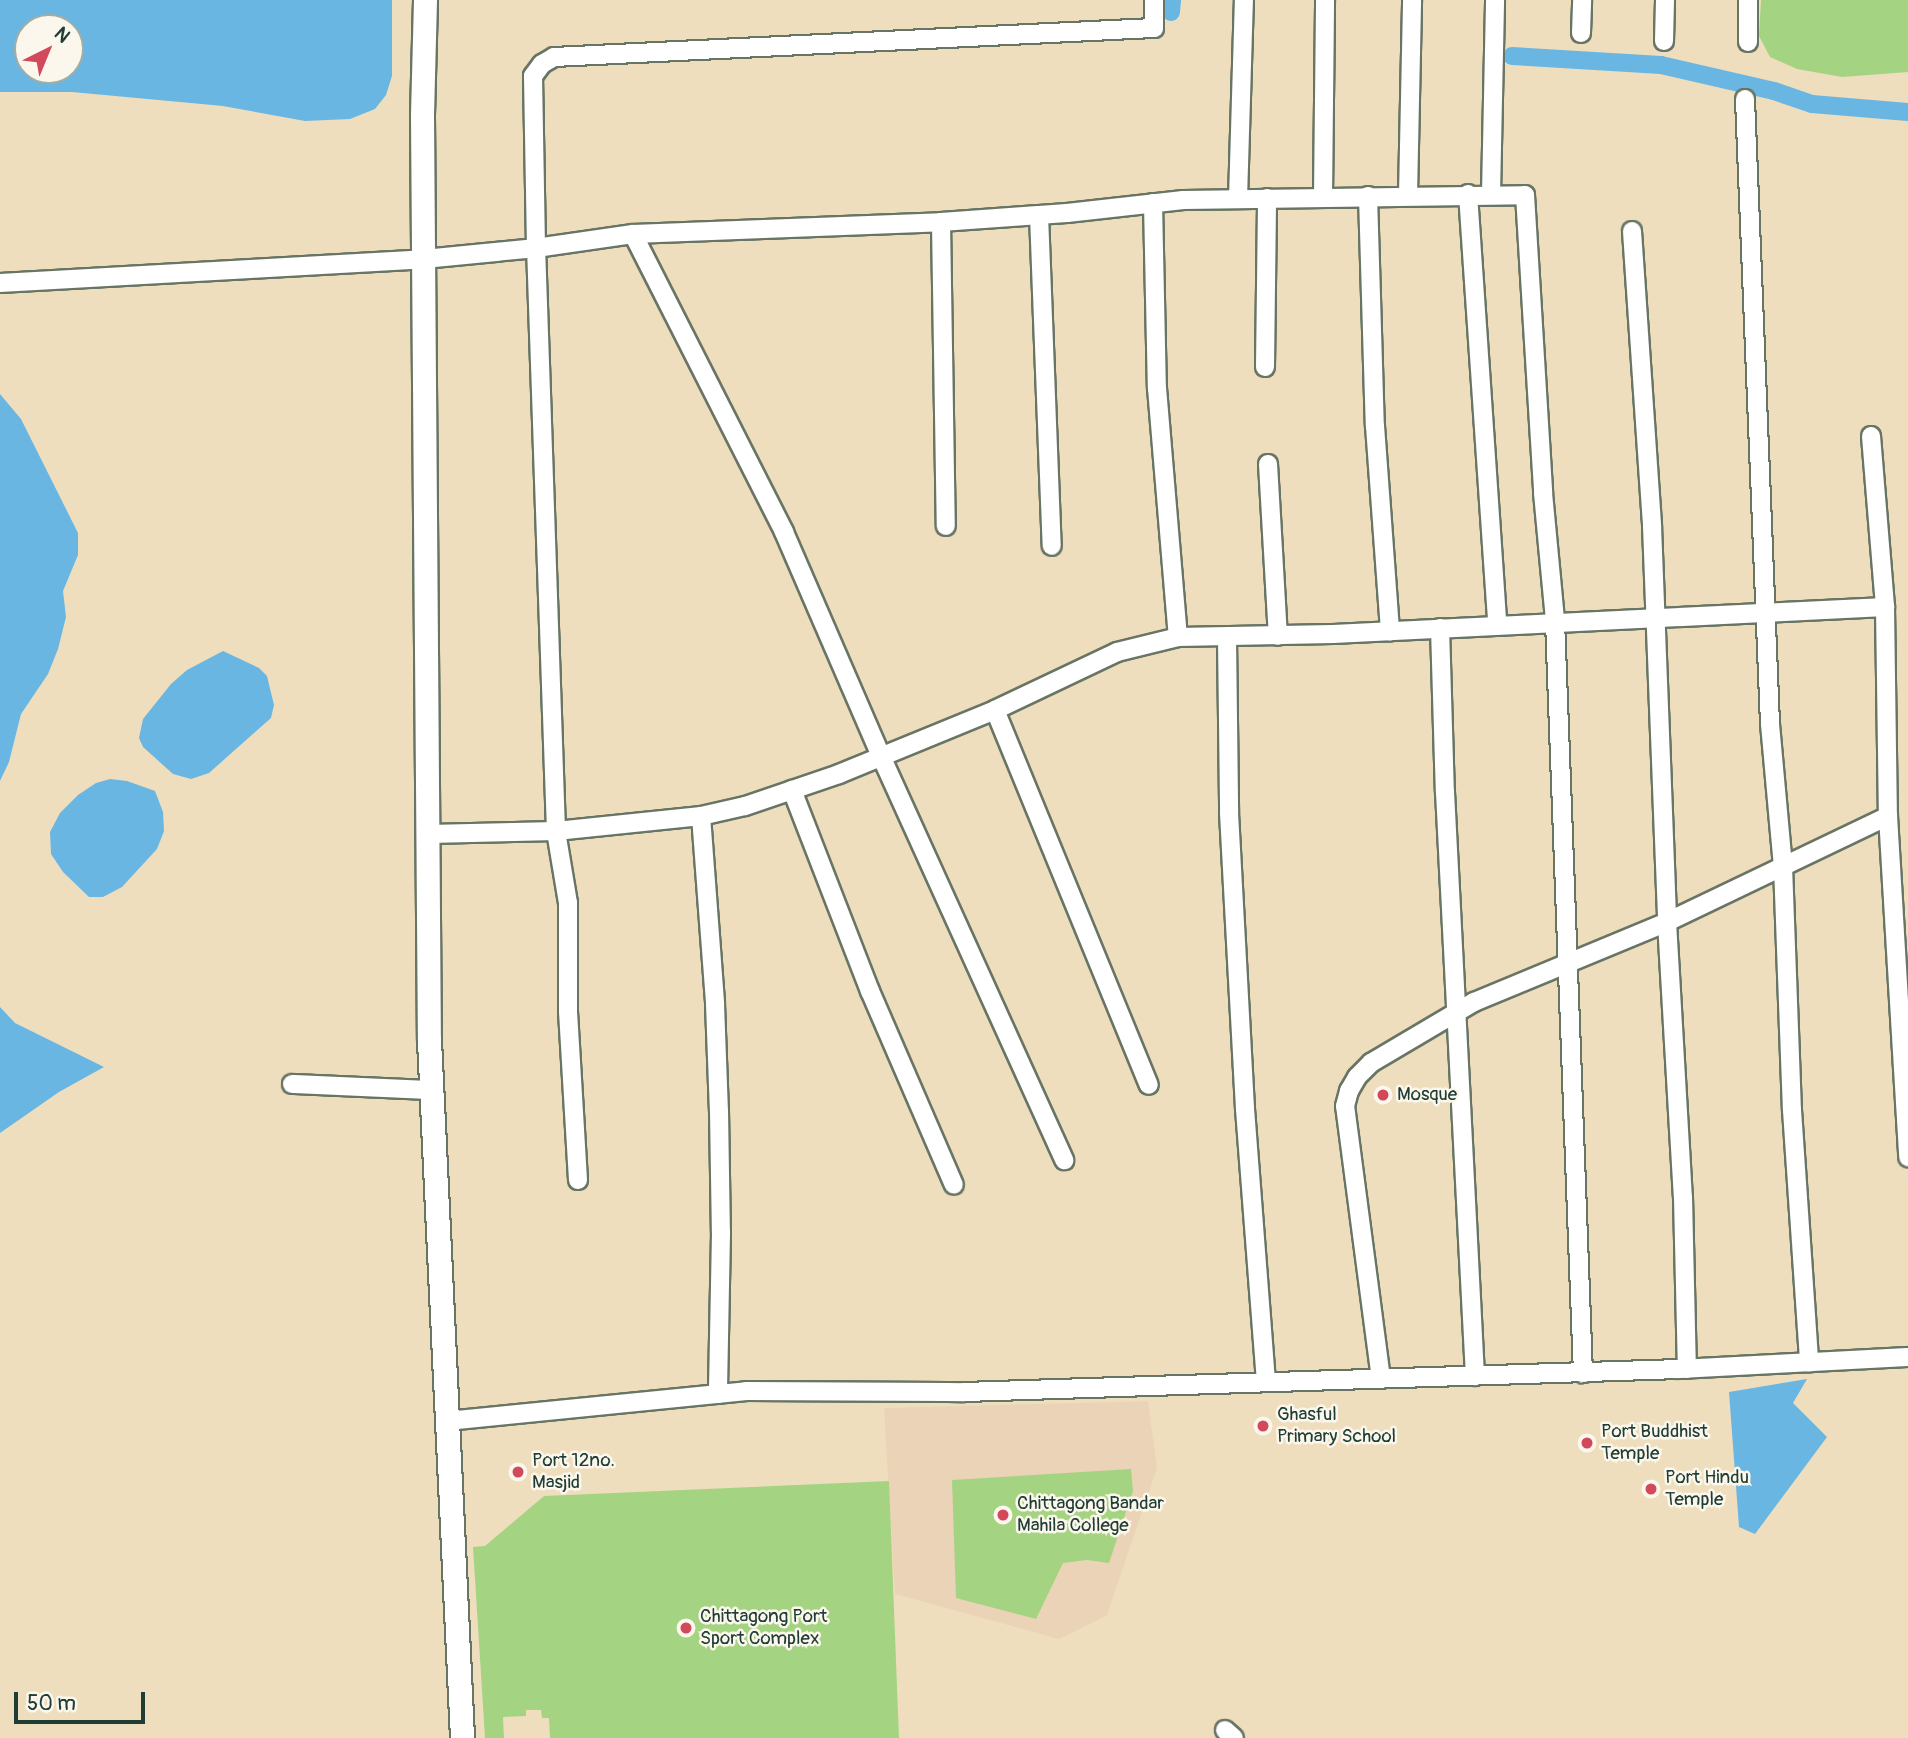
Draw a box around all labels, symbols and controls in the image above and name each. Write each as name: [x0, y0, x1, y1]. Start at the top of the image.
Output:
north arrow: [14, 14, 84, 84]
text: N: [49, 22, 75, 48]
place label: Mosque: [1397, 1084, 1457, 1106]
marker: Mosque: [1375, 1087, 1391, 1103]
place label: Ghasful Primary School: [1277, 1404, 1396, 1448]
marker: Ghasful Primary School: [1255, 1418, 1271, 1434]
place label: Port Buddhist Temple: [1601, 1421, 1708, 1465]
marker: Port Buddhist Temple: [1579, 1435, 1595, 1451]
place label: Port 12no. Masjid: [532, 1450, 615, 1494]
marker: Port 12no. Masjid: [510, 1464, 526, 1480]
place label: Port Hindu Temple: [1665, 1467, 1749, 1511]
marker: Port Hindu Temple: [1643, 1481, 1659, 1497]
place label: Chittagong Bandar Mahila College: [1017, 1493, 1164, 1537]
marker: Chittagong Bandar Mahila College: [995, 1507, 1011, 1523]
place label: Chittagong Port Sport Complex: [700, 1606, 827, 1650]
marker: Chittagong Port Sport Complex: [678, 1620, 694, 1636]
scale bar: [18, 1678, 149, 1722]
text: 50 m: [27, 1690, 76, 1717]

